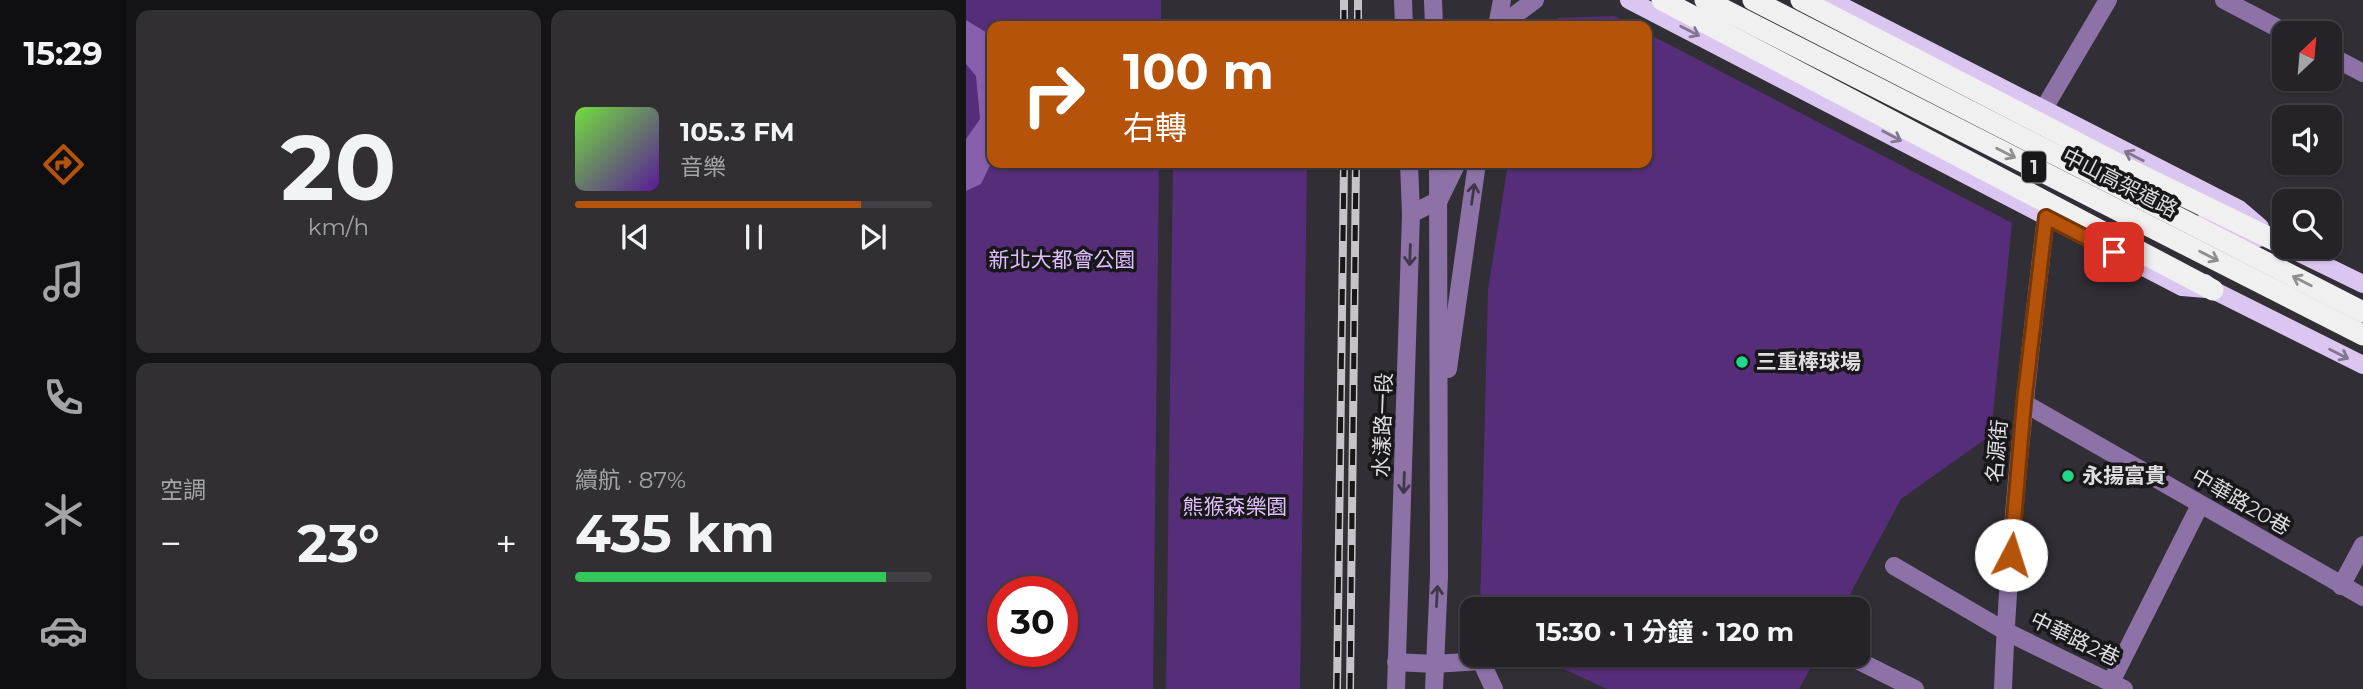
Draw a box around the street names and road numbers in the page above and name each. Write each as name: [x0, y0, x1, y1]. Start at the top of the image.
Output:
street label: 中山高架道路: [2058, 143, 2182, 222]
road number: 1: [2022, 152, 2046, 182]
street label: 水漾路一段: [1368, 372, 1397, 478]
street label: 名源街: [1981, 418, 2012, 483]
street label: 中華路20巷: [2187, 463, 2295, 540]
street label: 中華路2巷: [2027, 606, 2124, 671]

